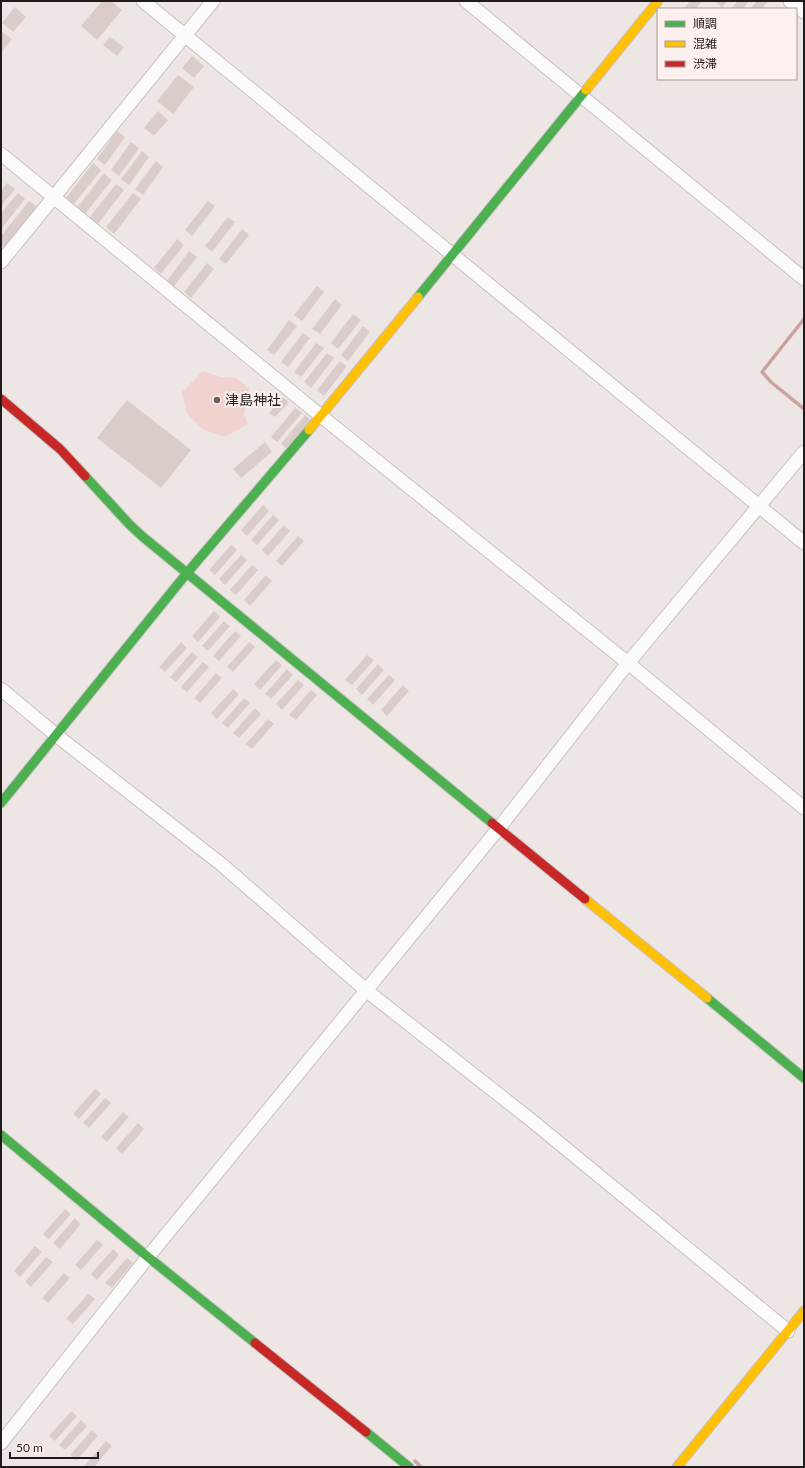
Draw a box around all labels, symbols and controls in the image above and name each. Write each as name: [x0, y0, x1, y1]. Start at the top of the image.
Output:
legend: [657, 8, 797, 80]
text: 順調: [693, 16, 717, 31]
text: 混雑: [693, 36, 717, 51]
text: 渋滞: [693, 56, 717, 71]
place label: 津島神社: [225, 391, 281, 408]
marker: 津島神社: [212, 395, 222, 405]
scale bar: [10, 1434, 98, 1460]
text: 50 m: [16, 1440, 43, 1455]

